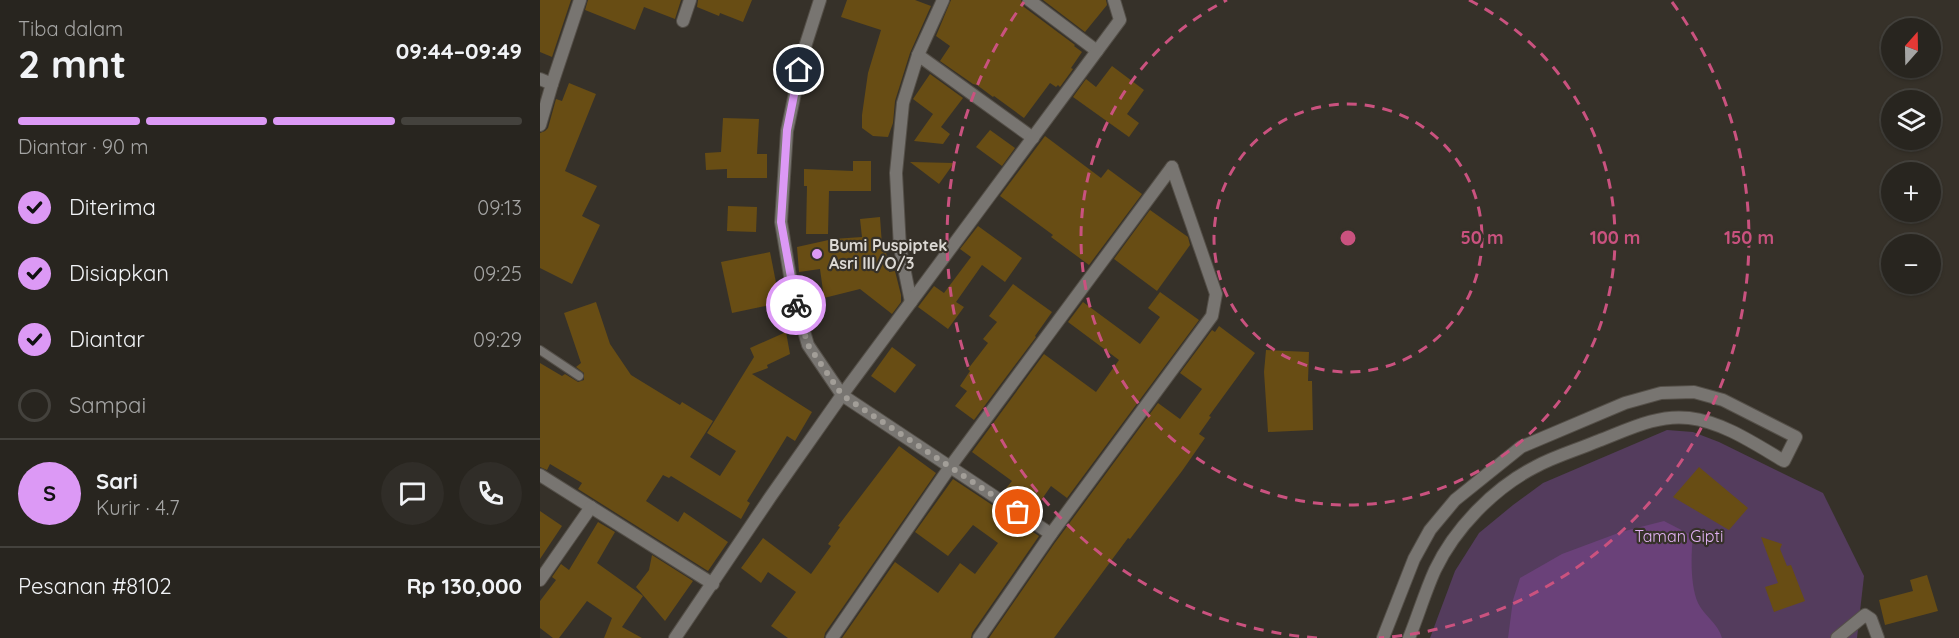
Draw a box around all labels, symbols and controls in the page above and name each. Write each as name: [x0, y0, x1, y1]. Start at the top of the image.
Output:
text: Tiba dalam: [18, 16, 123, 41]
north arrow: [1881, 18, 1941, 78]
map controls: [1881, 18, 1941, 294]
text: 09:44–09:49: [396, 37, 522, 65]
text: 2 mnt: [18, 39, 126, 88]
pin: [773, 44, 824, 95]
icon: home: [782, 53, 815, 86]
button: layers: [1881, 90, 1941, 150]
text: Diantar · 90 m: [18, 134, 149, 159]
button: +: [1881, 162, 1941, 222]
icon: check: [18, 191, 51, 224]
text: Diterima: [69, 193, 156, 221]
text: 09:13: [477, 195, 522, 220]
text: 50 m: [1460, 226, 1504, 249]
text: 100 m: [1590, 226, 1640, 249]
text: 150 m: [1724, 226, 1774, 249]
centre of rings: [1338, 228, 1358, 248]
button: −: [1881, 234, 1941, 294]
place label: Bumi Puspiptek Asri III/O/3: [829, 235, 947, 273]
marker: Bumi Puspiptek Asri III/O/3: [810, 247, 824, 261]
icon: check: [18, 257, 51, 290]
text: Disiapkan: [69, 259, 169, 287]
text: 09:25: [473, 261, 522, 286]
courier: [766, 275, 826, 335]
icon: bike: [780, 289, 813, 322]
icon: check: [18, 323, 51, 356]
text: Diantar: [69, 325, 145, 353]
text: 09:29: [473, 327, 522, 352]
text: Sampai: [69, 391, 146, 419]
button: chat: [381, 462, 444, 525]
button: phone: [459, 462, 522, 525]
text: Sari: [96, 467, 138, 495]
text: S: [43, 479, 56, 507]
pin: [992, 486, 1043, 537]
text: Kurir · 4.7: [96, 495, 180, 520]
icon: bag: [1001, 495, 1034, 528]
park label: Taman Gipti: [1635, 526, 1723, 546]
text: Pesanan #8102: [18, 572, 172, 600]
text: Rp 130,000: [406, 572, 522, 600]

